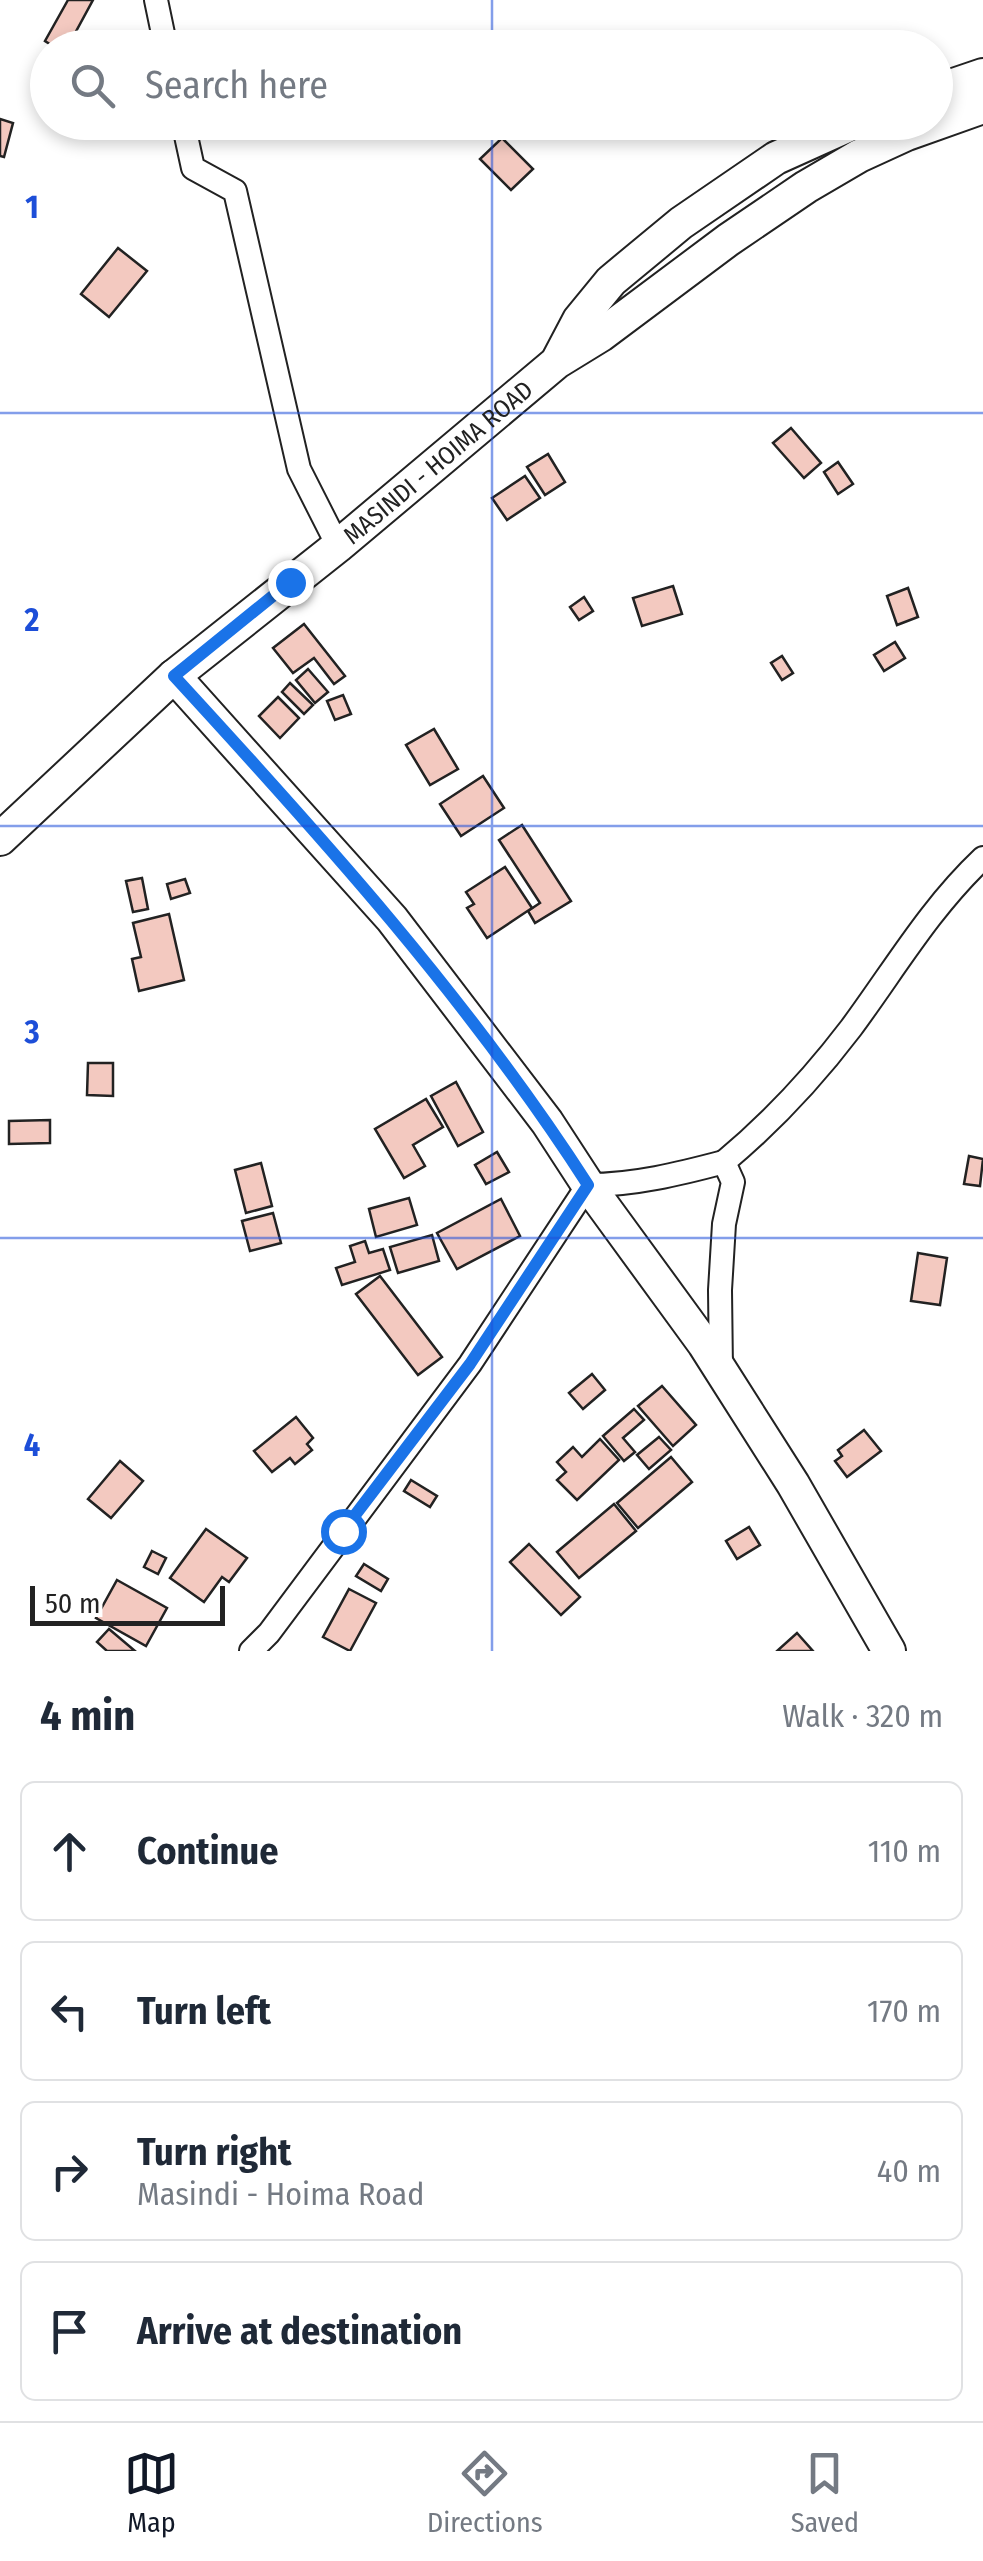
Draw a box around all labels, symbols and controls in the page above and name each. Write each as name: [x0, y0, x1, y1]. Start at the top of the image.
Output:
search box: [30, 30, 953, 140]
icon: search: [65, 58, 120, 113]
text: Search here: [145, 62, 328, 108]
text: 1: [25, 188, 39, 226]
street label: MASINDI - HOIMA ROAD: [338, 375, 539, 551]
route end: [268, 560, 314, 606]
text: 2: [24, 601, 40, 639]
text: 3: [23, 1013, 40, 1051]
text: 4: [24, 1426, 40, 1464]
route start: [321, 1509, 367, 1555]
scale bar: [30, 1581, 225, 1626]
text: 50 m: [45, 1587, 101, 1620]
text: 4 min: [40, 1691, 135, 1741]
text: Walk · 320 m: [782, 1697, 943, 1735]
icon: ahead: [42, 1824, 97, 1879]
text: Continue: [137, 1828, 278, 1874]
text: 110 m: [868, 1832, 941, 1870]
icon: left: [42, 1984, 97, 2039]
text: Turn left: [137, 1988, 271, 2034]
text: 170 m: [867, 1992, 941, 2030]
text: Turn right: [137, 2129, 291, 2175]
icon: right: [42, 2144, 97, 2199]
text: 40 m: [877, 2152, 941, 2190]
text: Masindi - Hoima Road: [137, 2175, 424, 2213]
icon: arrive: [42, 2304, 97, 2359]
text: Arrive at destination: [137, 2308, 462, 2354]
tab: Map: [124, 2446, 179, 2539]
tab: Directions: [427, 2446, 543, 2539]
tab: Saved: [791, 2446, 859, 2539]

